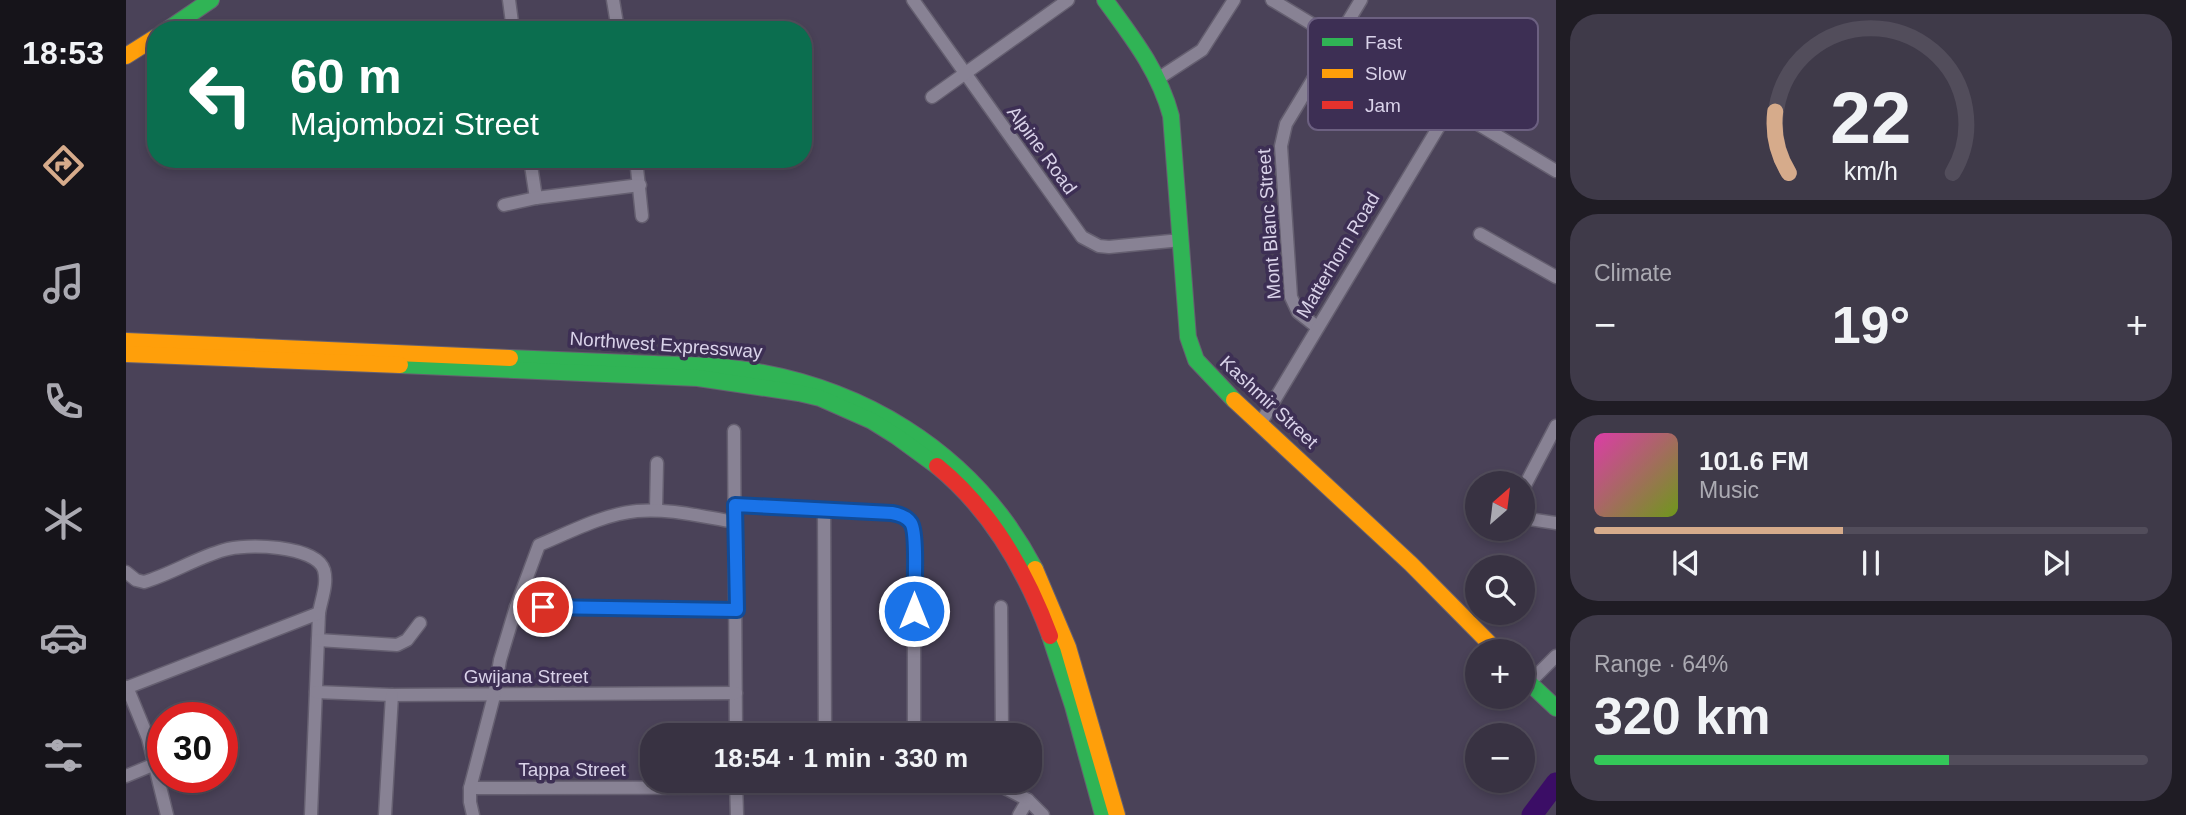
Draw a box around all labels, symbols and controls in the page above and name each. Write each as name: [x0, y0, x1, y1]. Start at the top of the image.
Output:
legend: [1308, 18, 1538, 130]
text: Fast: [1365, 32, 1403, 53]
text: 18:53: [22, 35, 104, 71]
icon: left: [175, 49, 266, 140]
text: 60 m: [290, 49, 402, 103]
text: Slow: [1365, 63, 1406, 84]
text: 22: [1831, 78, 1911, 159]
text: Jam: [1365, 95, 1401, 116]
street label: Alpine Road: [1003, 102, 1081, 198]
text: Majombozi Street: [290, 106, 539, 142]
icon: directions: [39, 141, 88, 190]
street label: Mont Blanc Street: [1253, 147, 1285, 300]
text: km/h: [1844, 157, 1898, 185]
street label: Matterhorn Road: [1292, 188, 1384, 322]
icon: music: [39, 259, 88, 308]
text: Climate: [1594, 260, 1672, 286]
text: 19°: [1832, 296, 1910, 354]
text: −: [1594, 304, 1616, 346]
text: +: [2126, 304, 2148, 346]
street label: Northwest Expressway: [569, 328, 764, 362]
street label: Kashmir Street: [1216, 351, 1323, 453]
icon: phone: [39, 377, 88, 426]
text: 101.6 FM: [1699, 446, 1809, 476]
north arrow: [1465, 471, 1535, 541]
map controls: [1465, 471, 1535, 793]
text: Music: [1699, 477, 1759, 503]
icon: climate: [39, 495, 88, 544]
icon: previous: [1667, 544, 1705, 582]
icon: pause: [1852, 544, 1890, 582]
icon: next: [2037, 544, 2075, 582]
button: search: [1465, 555, 1535, 625]
position arrow: [877, 574, 951, 648]
pin: [513, 577, 573, 637]
icon: arrive: [524, 588, 562, 626]
icon: car: [39, 613, 88, 662]
button: +: [1465, 639, 1535, 709]
text: Range · 64%: [1594, 651, 1728, 677]
street label: Gwijana Street: [464, 666, 589, 687]
text: 320 km: [1594, 687, 1770, 745]
speed limit sign: 30: [147, 702, 238, 793]
button: −: [1465, 723, 1535, 793]
icon: filters: [39, 731, 88, 780]
text: 18:54 · 1 min · 330 m: [714, 743, 968, 773]
street label: Tappa Street: [518, 759, 627, 780]

